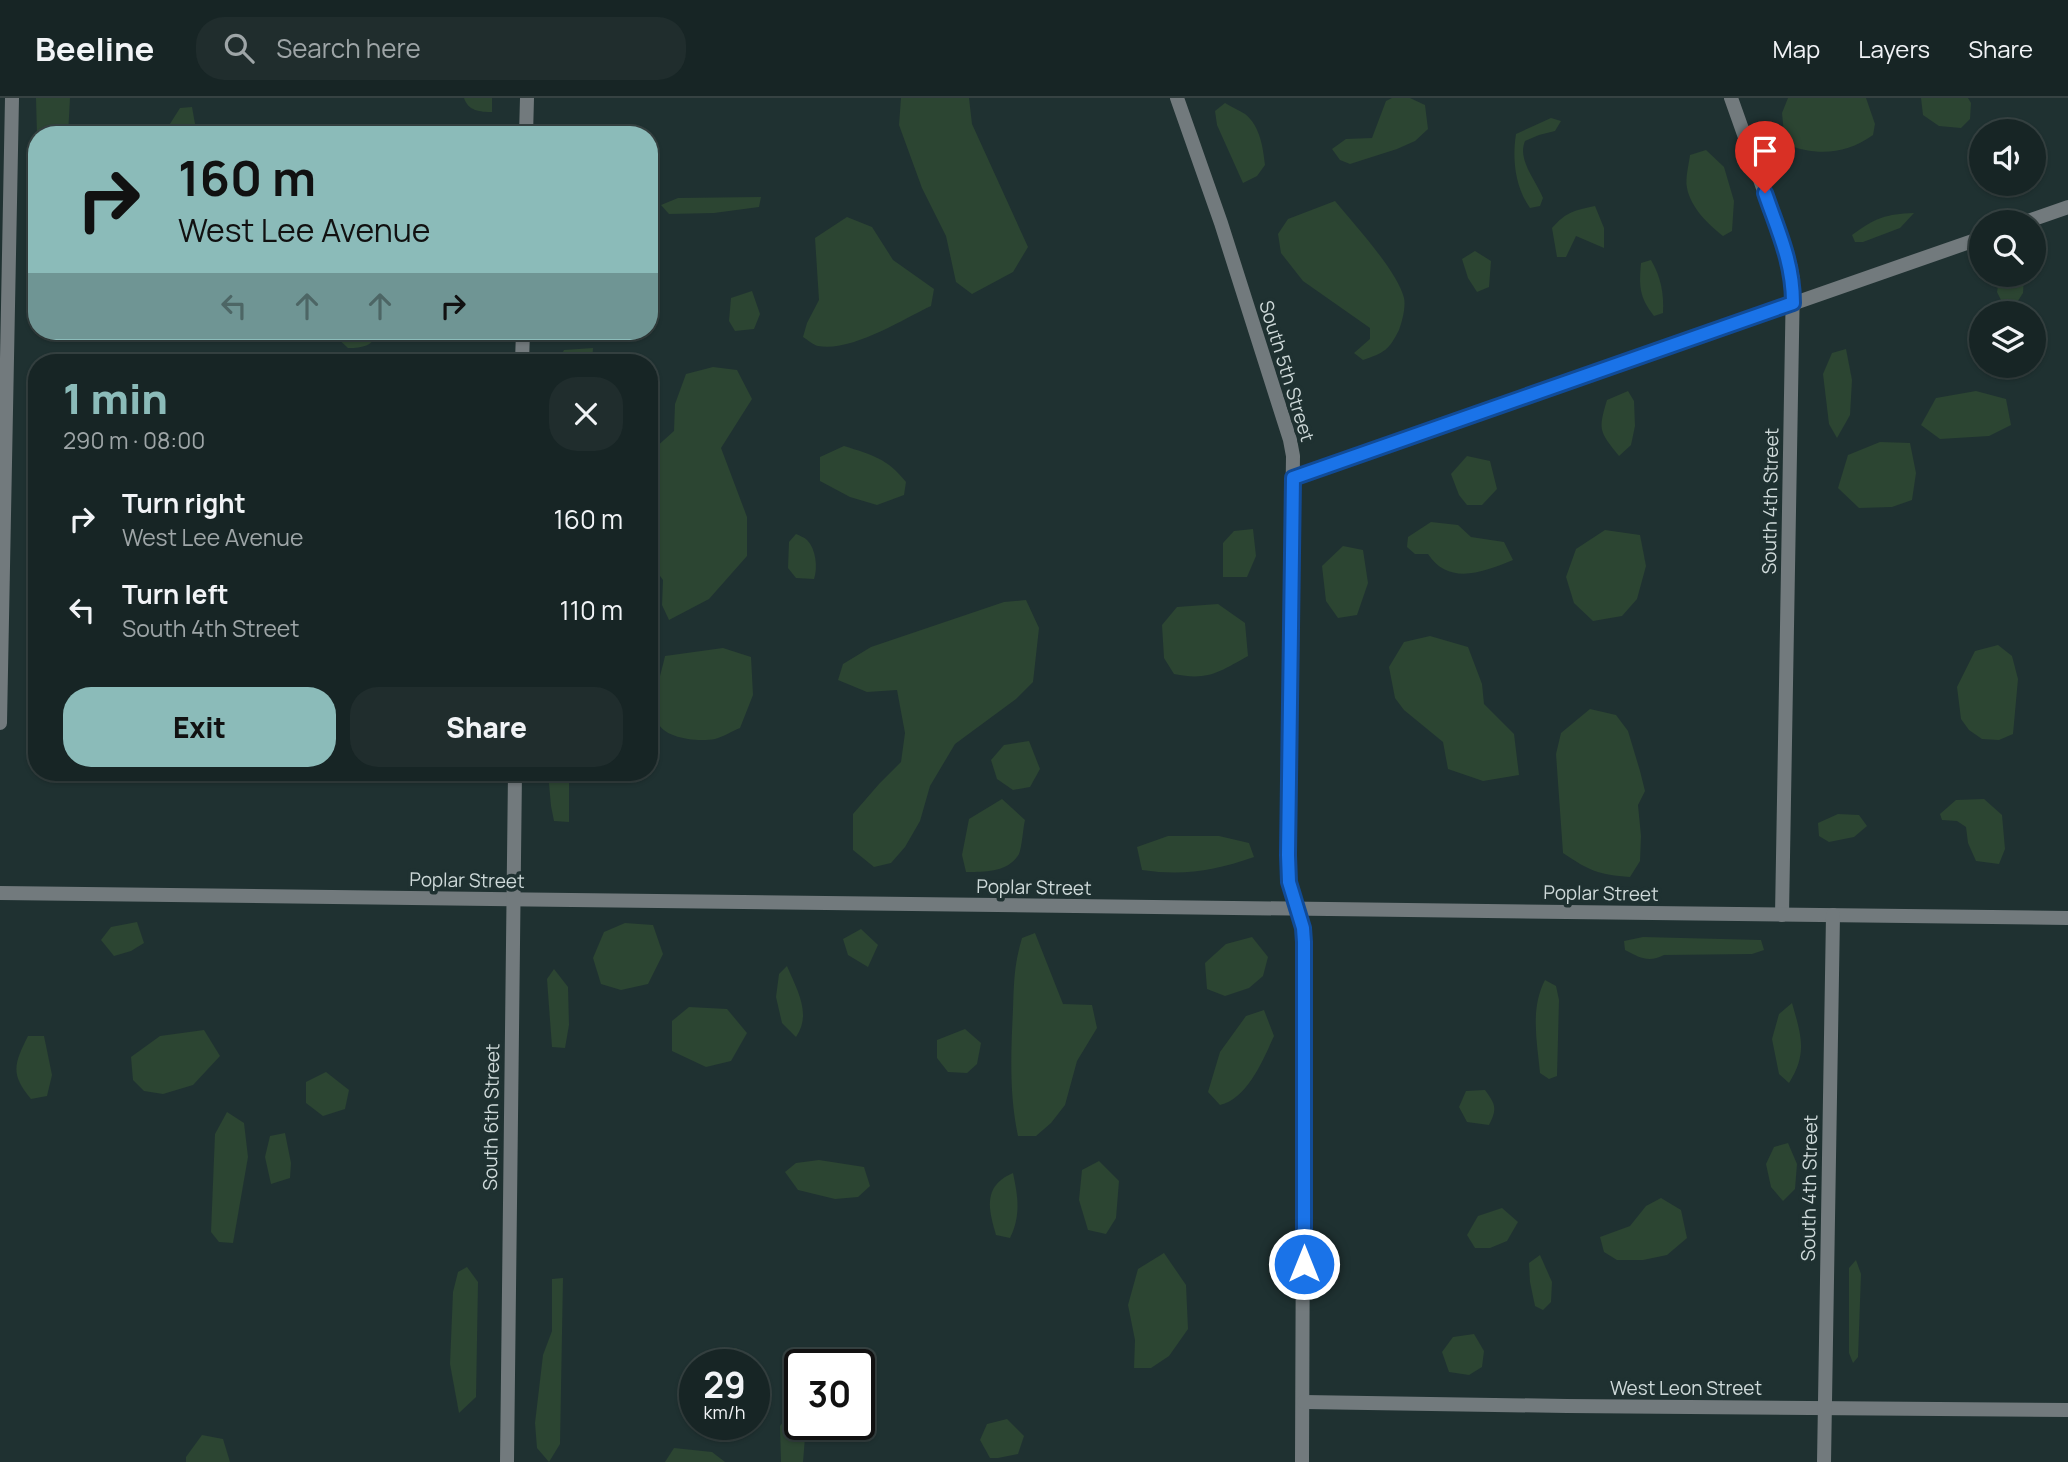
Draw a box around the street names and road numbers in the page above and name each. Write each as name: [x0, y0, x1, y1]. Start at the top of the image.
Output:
street label: South 5th Street: [1253, 297, 1321, 445]
street label: South 4th Street: [1756, 427, 1784, 575]
street label: Poplar Street: [409, 866, 525, 894]
street label: Poplar Street: [976, 873, 1092, 901]
street label: Poplar Street: [1543, 879, 1659, 907]
street label: South 6th Street: [477, 1043, 505, 1191]
street label: South 4th Street: [1795, 1114, 1823, 1262]
street label: West Leon Street: [1610, 1375, 1762, 1401]

